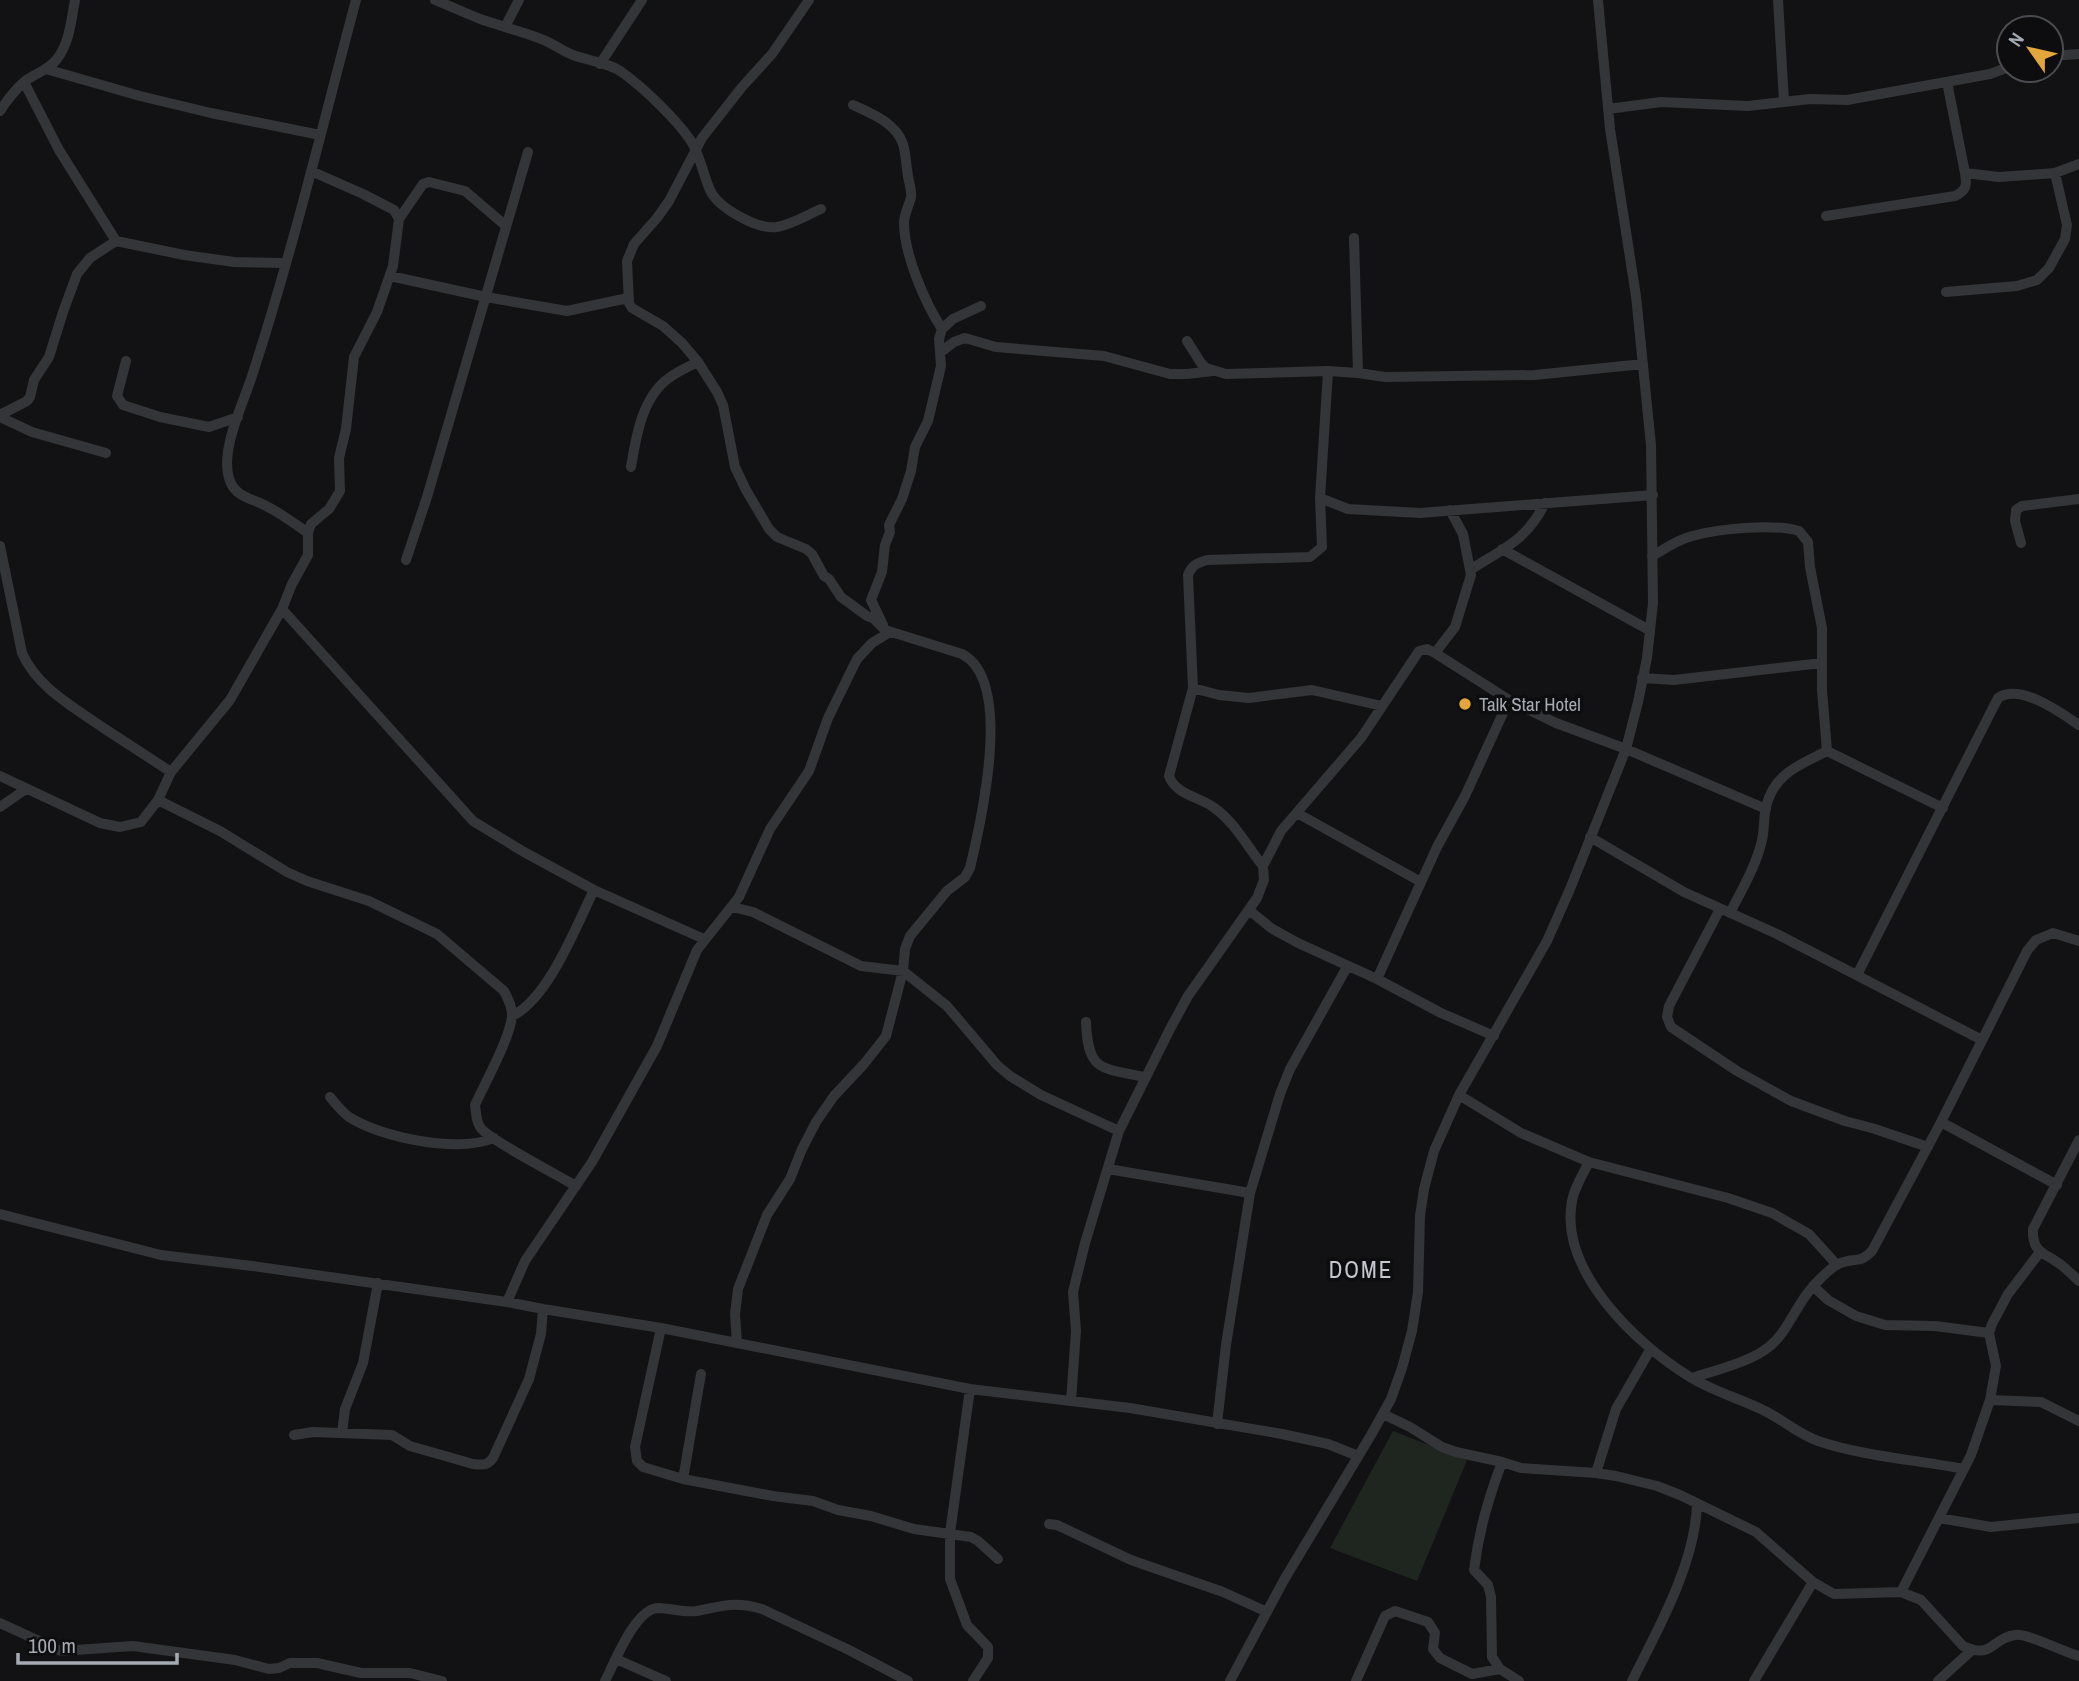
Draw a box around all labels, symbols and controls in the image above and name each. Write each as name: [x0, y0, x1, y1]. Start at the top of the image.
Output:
north arrow: [1995, 14, 2065, 84]
text: N: [2002, 28, 2030, 51]
place label: Talk Star Hotel: [1479, 691, 1581, 717]
marker: Talk Star Hotel: [1457, 696, 1473, 712]
district label: DOME: [1329, 1254, 1393, 1285]
scale bar: [18, 1622, 177, 1666]
text: 100 m: [28, 1631, 76, 1660]

